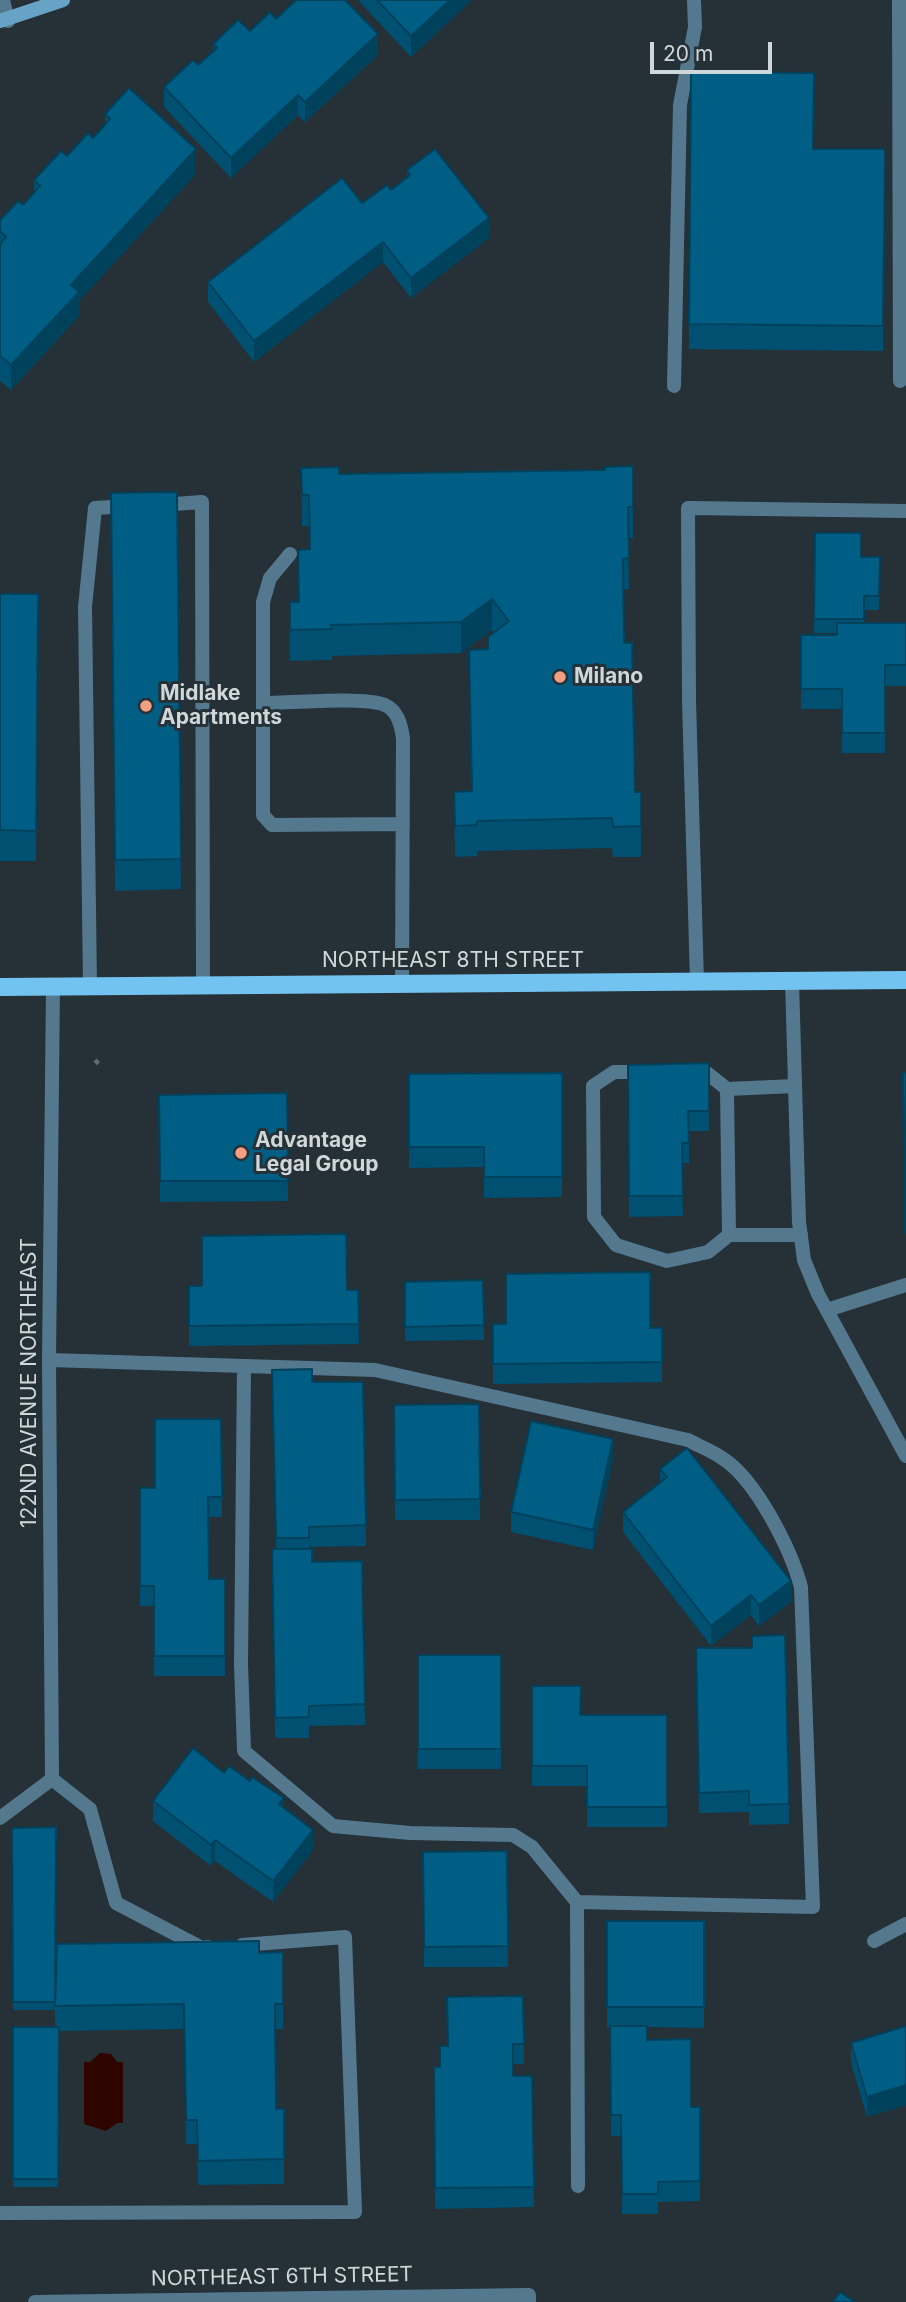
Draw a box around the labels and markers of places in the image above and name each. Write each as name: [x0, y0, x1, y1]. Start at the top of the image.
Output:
place label: Milano: [574, 664, 643, 690]
marker: Milano: [552, 669, 568, 685]
place label: Midlake Apartments: [160, 681, 282, 731]
marker: Midlake Apartments: [138, 698, 154, 714]
place label: Advantage Legal Group: [255, 1128, 378, 1178]
marker: Advantage Legal Group: [233, 1145, 249, 1161]

